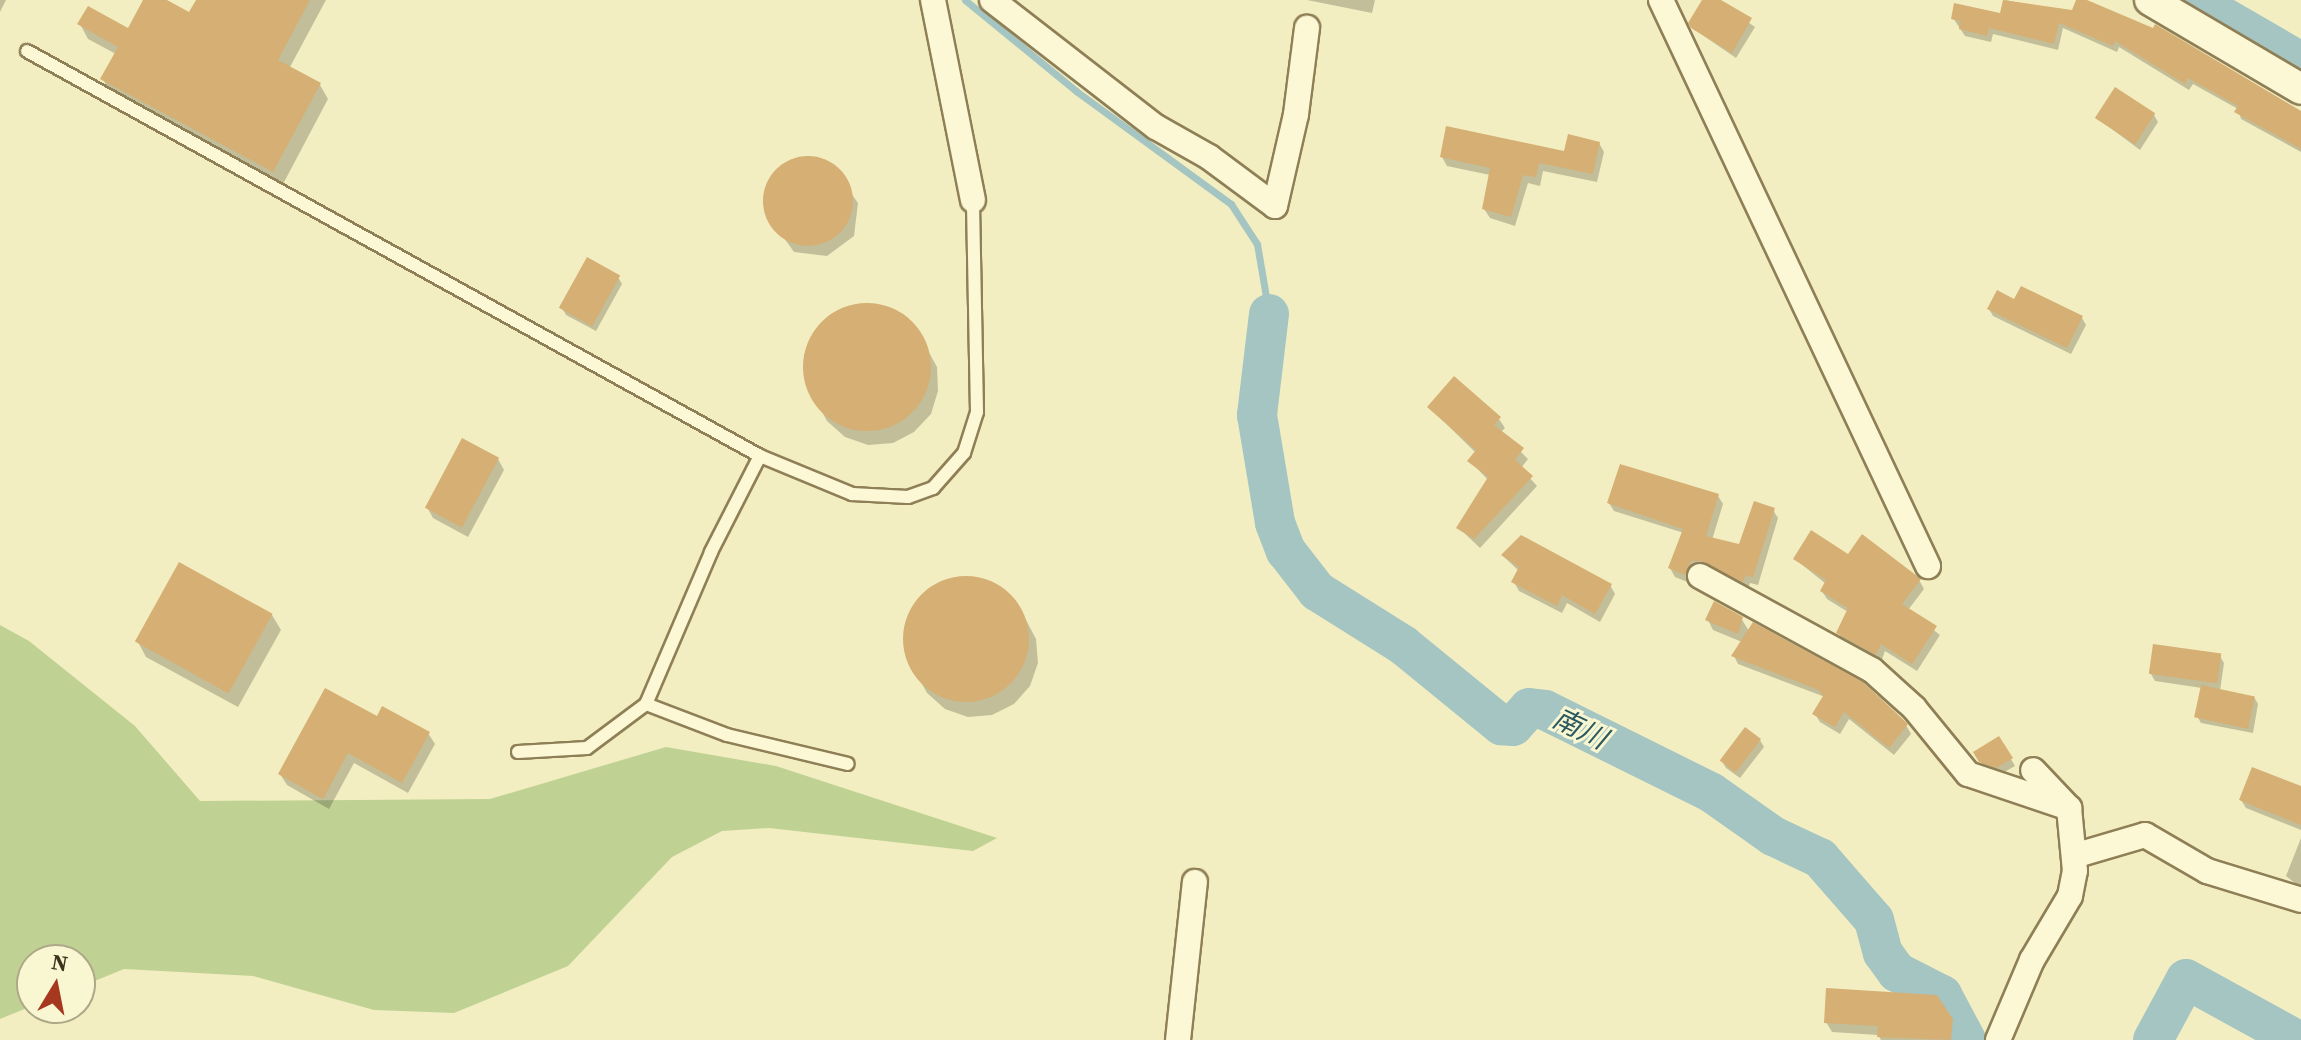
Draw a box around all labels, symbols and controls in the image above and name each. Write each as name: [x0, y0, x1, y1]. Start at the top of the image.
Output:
water label: 南川: [1547, 701, 1613, 755]
north arrow: [16, 944, 96, 1024]
text: N: [49, 946, 70, 978]

